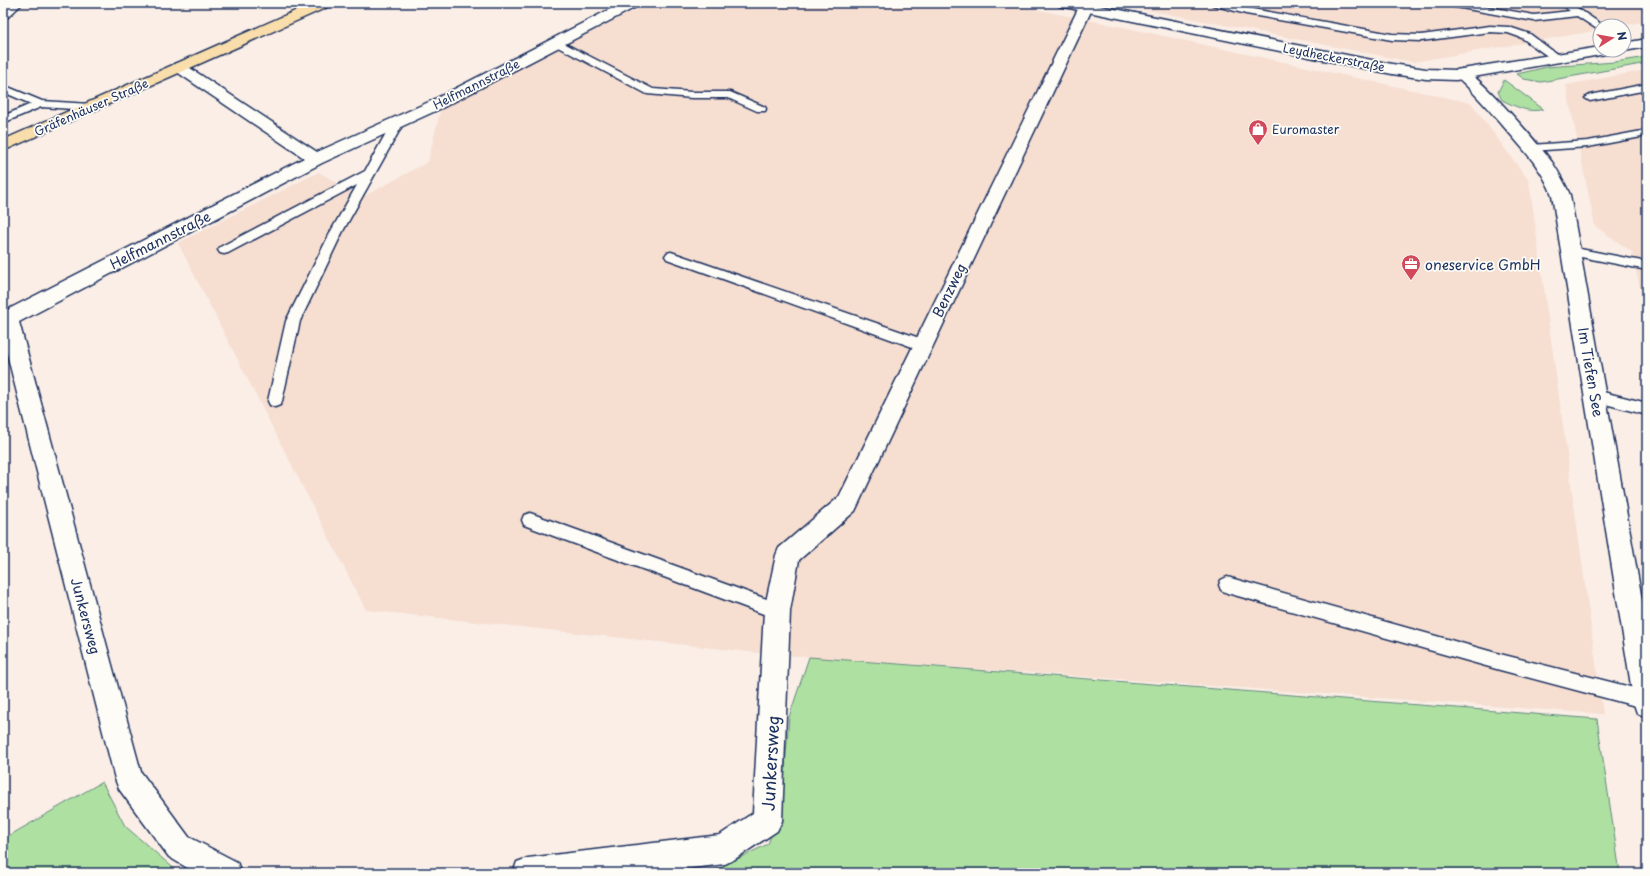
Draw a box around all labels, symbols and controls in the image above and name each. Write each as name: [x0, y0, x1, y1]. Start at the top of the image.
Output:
north arrow: [1592, 18, 1632, 58]
text: N: [1613, 30, 1632, 42]
street label: Leydheckerstraße: [1282, 38, 1386, 76]
street label: Helfmannstraße: [430, 54, 522, 114]
street label: Gräfenhäuser Straße: [31, 74, 151, 140]
shop icon: Euromaster: [1247, 118, 1269, 146]
place label: Euromaster: [1272, 120, 1340, 138]
street label: Helfmannstraße: [106, 205, 214, 275]
office icon: oneservice GmbH: [1400, 253, 1422, 281]
place label: oneservice GmbH: [1425, 254, 1541, 275]
street label: Benzweg: [927, 259, 971, 321]
street label: Im Tiefen See: [1573, 325, 1609, 419]
street label: Junkersweg: [66, 575, 106, 657]
street label: Junkersweg: [755, 715, 785, 811]

